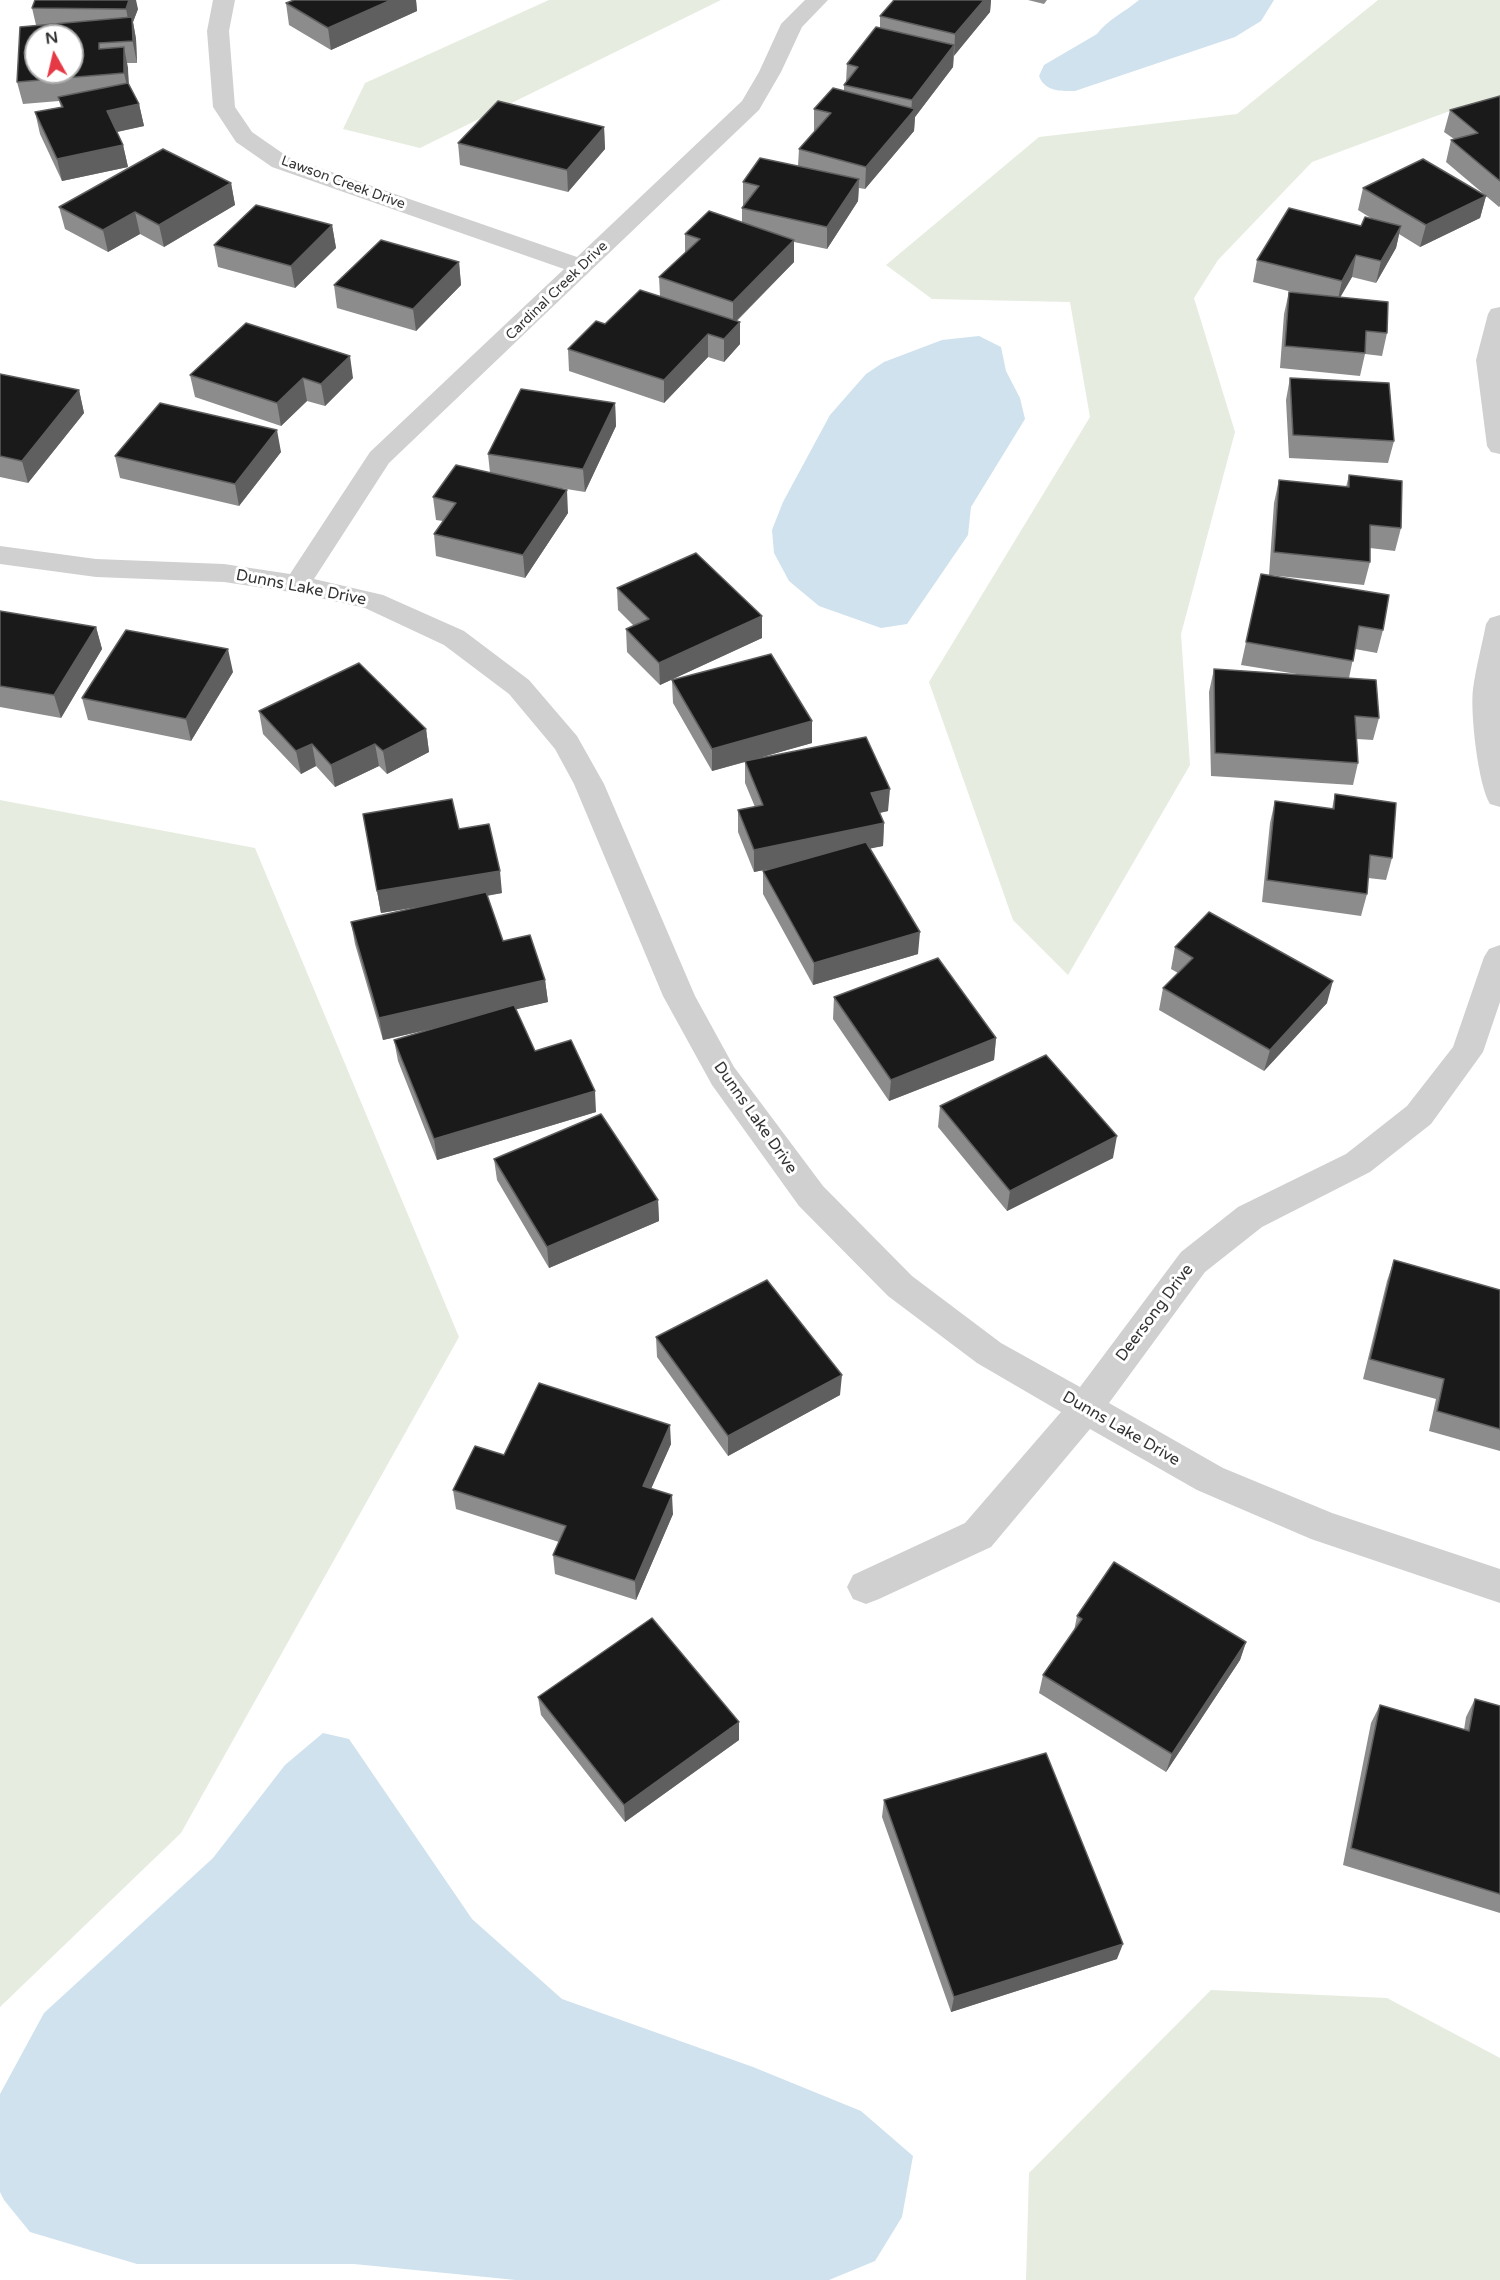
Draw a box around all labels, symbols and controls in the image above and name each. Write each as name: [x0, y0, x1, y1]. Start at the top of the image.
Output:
north arrow: [24, 24, 84, 84]
text: N: [44, 27, 60, 49]
street label: Lawson Creek Drive: [279, 153, 407, 213]
street label: Cardinal Creek Drive: [503, 238, 611, 344]
street label: Dunns Lake Drive: [234, 566, 368, 610]
street label: Dunns Lake Drive: [709, 1058, 801, 1178]
street label: Deersong Drive: [1112, 1261, 1198, 1365]
street label: Dunns Lake Drive: [1059, 1388, 1183, 1470]

